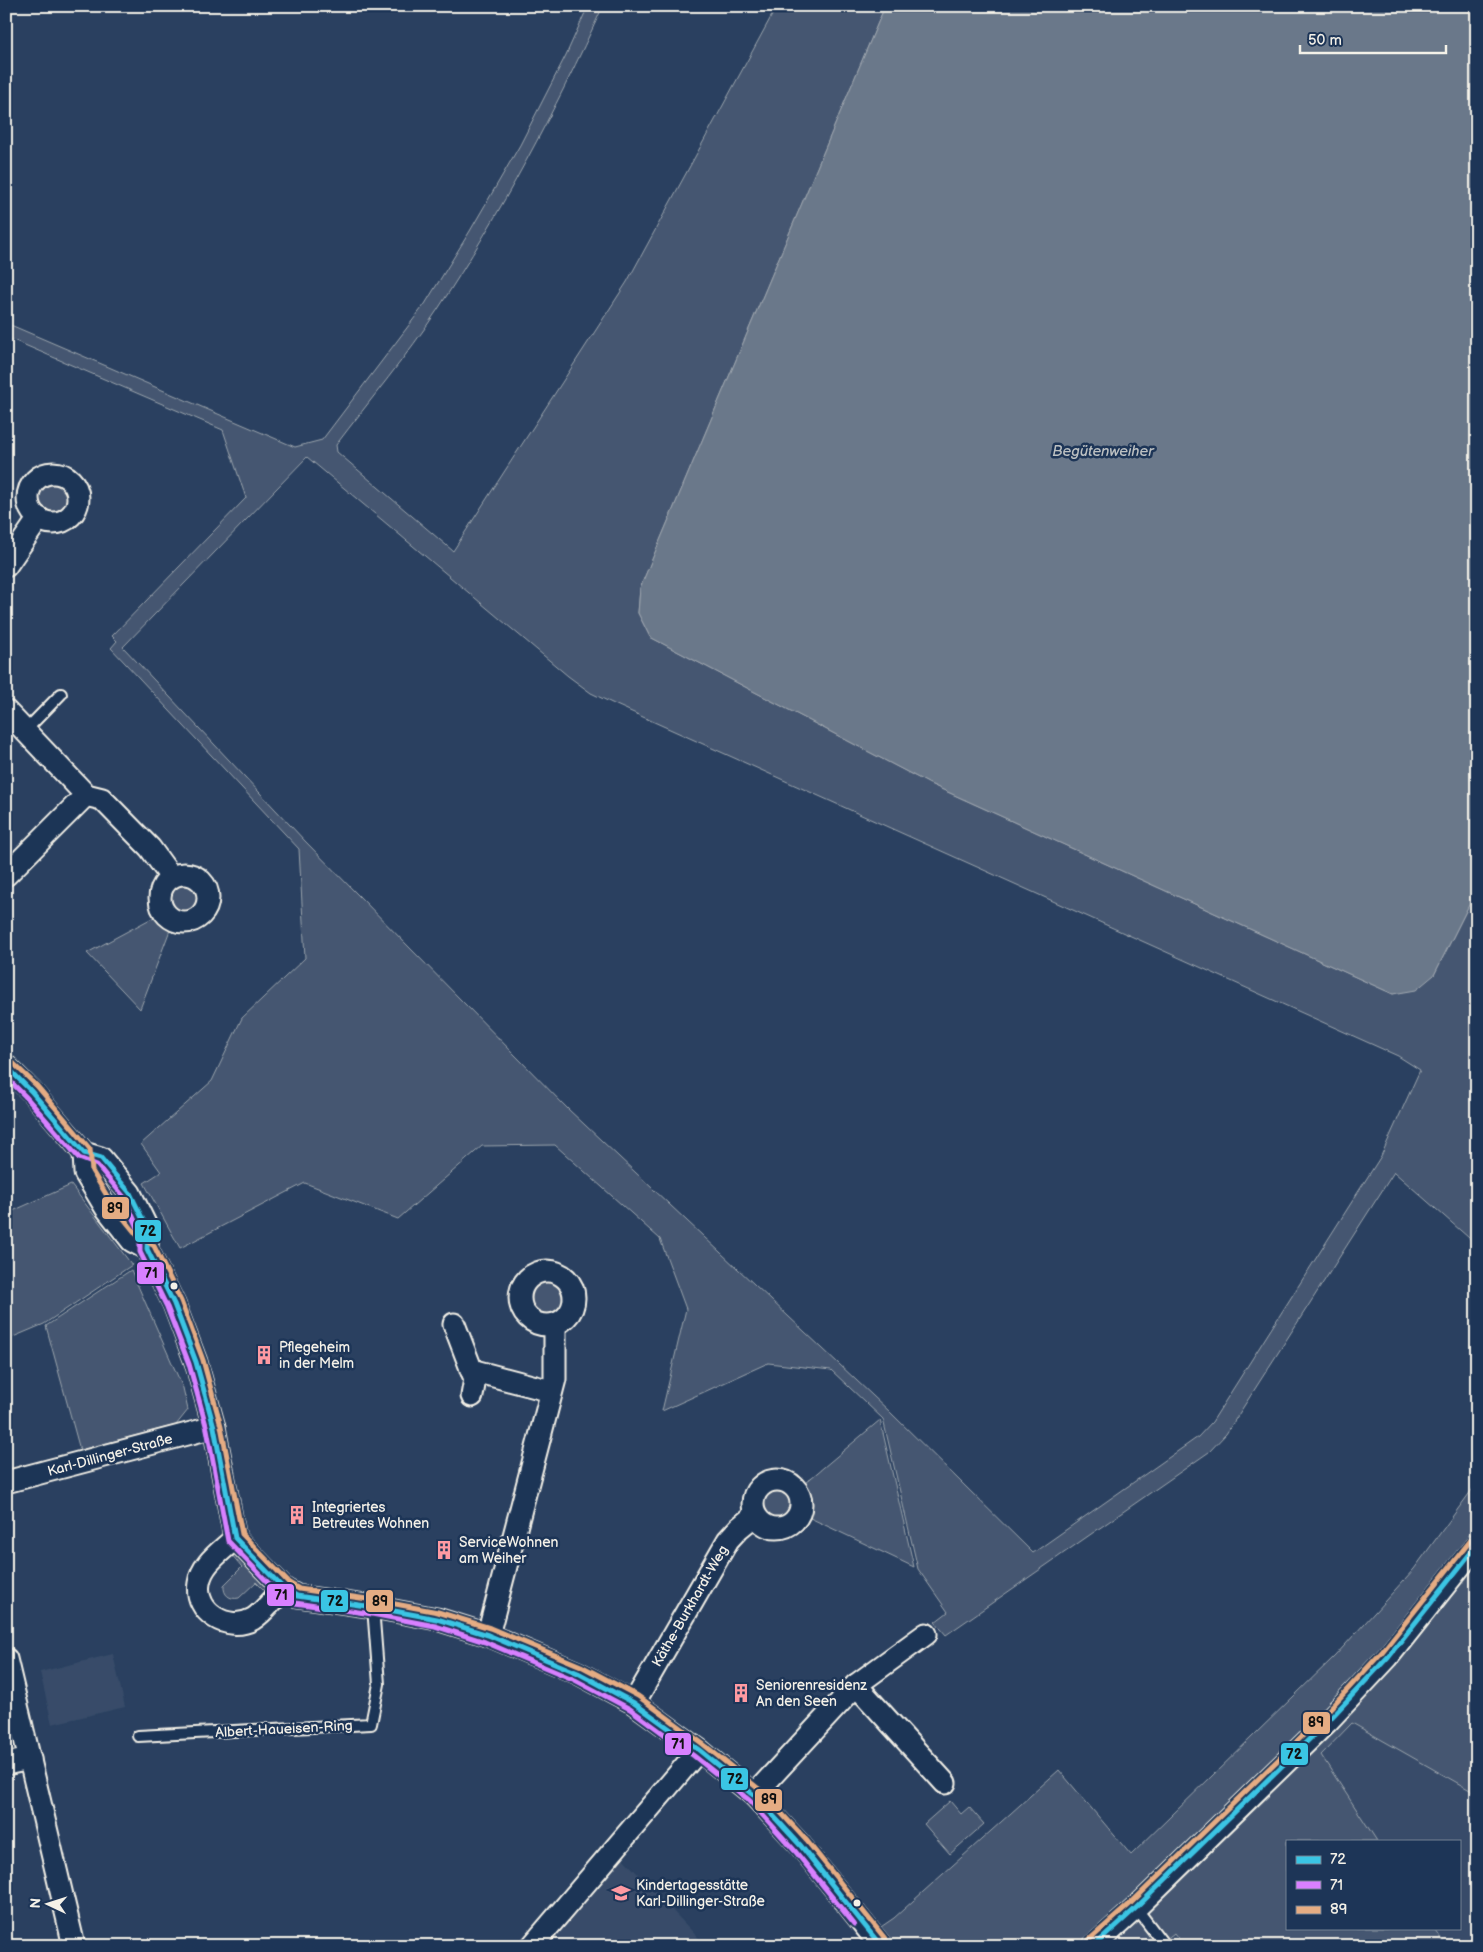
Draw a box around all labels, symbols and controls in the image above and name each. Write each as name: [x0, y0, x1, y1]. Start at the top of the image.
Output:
scale bar: [1300, 22, 1447, 54]
text: 50 m: [1308, 31, 1342, 50]
water label: Begütenweiher: [1052, 442, 1155, 461]
line badge: 89: [101, 1196, 130, 1220]
text: 89: [107, 1200, 123, 1217]
line badge: 72: [134, 1219, 162, 1243]
text: 72: [140, 1223, 157, 1240]
line badge: 71: [136, 1261, 165, 1285]
text: 71: [144, 1265, 158, 1282]
unlabelled marker: [169, 1281, 179, 1291]
place label: Pflegeheim in der Melm: [279, 1339, 354, 1372]
building icon: Pflegeheim in der Melm: [253, 1344, 275, 1366]
street label: Karl-Dillinger-Straße: [46, 1430, 174, 1480]
place label: Integriertes Betreutes Wohnen: [312, 1499, 429, 1532]
building icon: Integriertes Betreutes Wohnen: [286, 1504, 308, 1526]
place label: ServiceWohnen am Weiher: [459, 1534, 558, 1567]
building icon: ServiceWohnen am Weiher: [433, 1539, 455, 1561]
street label: Käthe-Burkhardt-Weg: [648, 1542, 732, 1670]
line badge: 71: [266, 1583, 295, 1607]
text: 71: [274, 1587, 288, 1604]
line badge: 72: [320, 1589, 349, 1613]
line badge: 89: [365, 1589, 394, 1613]
text: 72: [327, 1593, 344, 1610]
text: 89: [372, 1593, 388, 1610]
place label: Seniorenresidenz An den Seen: [756, 1677, 867, 1710]
building icon: Seniorenresidenz An den Seen: [730, 1682, 752, 1704]
line badge: 89: [1302, 1711, 1331, 1735]
text: 89: [1308, 1714, 1324, 1731]
street label: Albert-Haueisen-Ring: [215, 1717, 353, 1741]
line badge: 71: [664, 1732, 692, 1756]
text: 71: [671, 1736, 685, 1753]
line badge: 72: [1280, 1742, 1309, 1766]
text: 72: [1286, 1746, 1303, 1763]
line badge: 72: [720, 1767, 749, 1791]
text: 72: [727, 1771, 744, 1788]
line badge: 89: [754, 1788, 783, 1812]
text: 89: [761, 1791, 777, 1808]
legend: [1286, 1840, 1460, 1930]
text: 72: [1330, 1850, 1346, 1869]
text: 71: [1330, 1876, 1343, 1895]
place label: Kindertagesstätte Karl-Dillinger-Straße: [636, 1877, 765, 1910]
north arrow: [22, 1880, 72, 1930]
school or university icon: Kindertagesstätte Karl-Dillinger-Straße: [610, 1882, 632, 1904]
text: N: [27, 1897, 44, 1909]
unlabelled marker: [852, 1898, 862, 1908]
text: 89: [1330, 1900, 1347, 1919]

